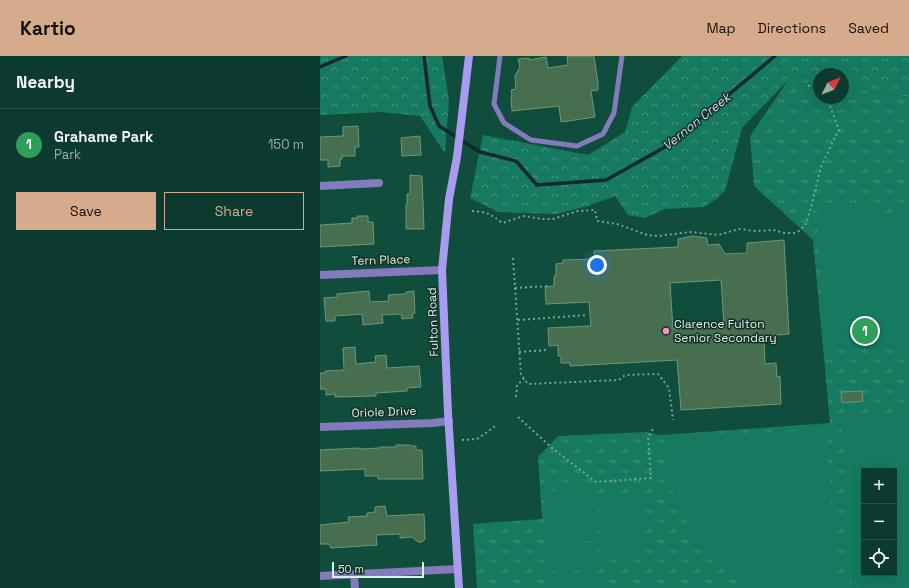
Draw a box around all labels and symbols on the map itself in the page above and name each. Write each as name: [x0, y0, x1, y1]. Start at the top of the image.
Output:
north arrow: [813, 68, 849, 104]
water label: Vernon Creek: [659, 87, 735, 154]
street label: Tern Place: [351, 251, 411, 269]
your location: [587, 255, 607, 275]
street label: Fulton Road: [424, 287, 442, 357]
place label: Clarence Fulton Senior Secondary: [674, 316, 777, 346]
pin: 1: [852, 316, 878, 346]
marker: Clarence Fulton Senior Secondary: [661, 326, 671, 336]
street label: Oriole Drive: [351, 403, 417, 421]
scale bar: [332, 560, 424, 579]

